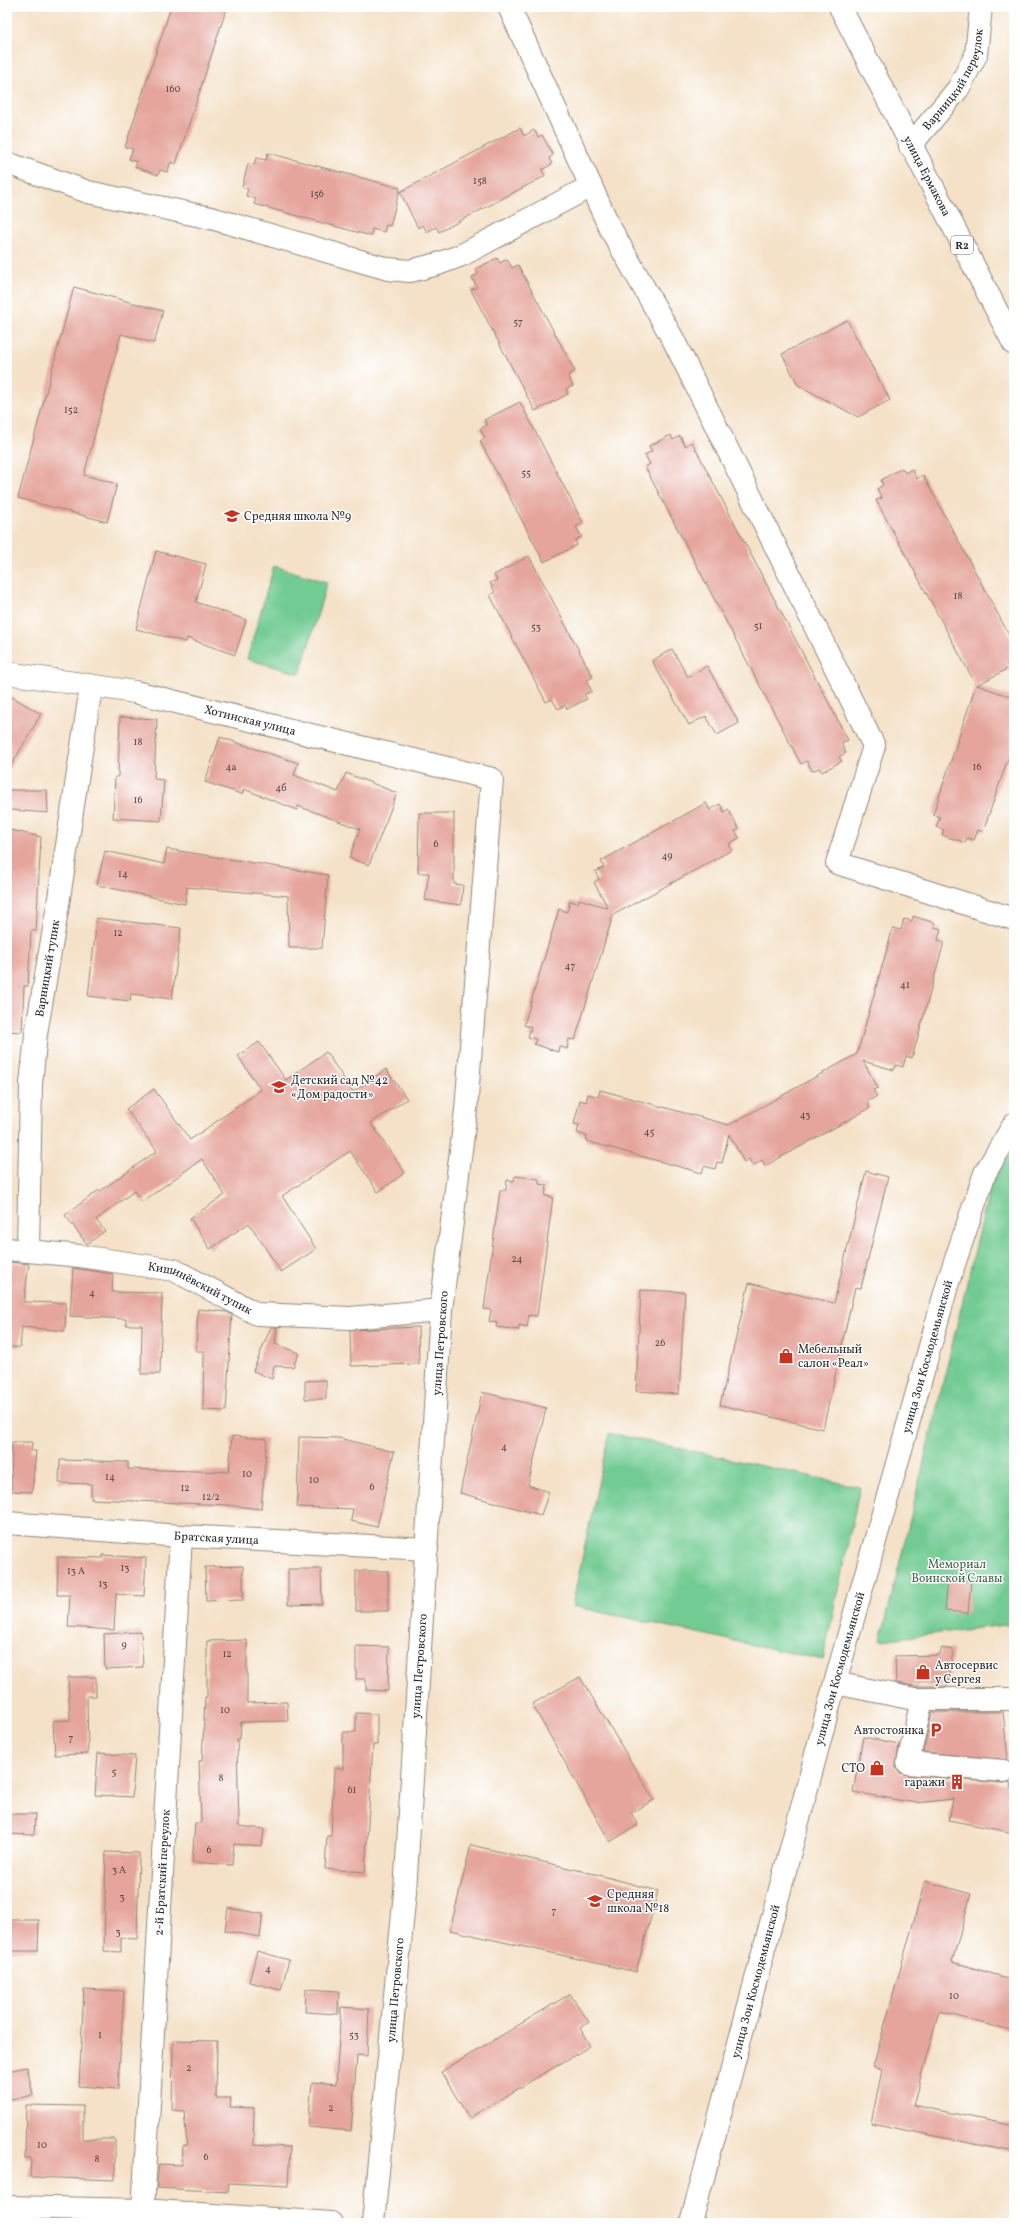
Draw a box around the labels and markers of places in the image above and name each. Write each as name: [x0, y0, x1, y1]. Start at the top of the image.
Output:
school or university icon: Средняя школа №9: [223, 507, 241, 525]
place label: Средняя школа №9: [244, 509, 351, 525]
place label: Детский сад №42 «Дом радости»: [291, 1073, 388, 1103]
school or university icon: Детский сад №42 «Дом радости»: [270, 1078, 288, 1096]
place label: Мебельный салон «Реал»: [798, 1342, 869, 1372]
shop icon: Мебельный салон «Реал»: [777, 1347, 795, 1365]
place label: Автосервис у Сергея: [935, 1658, 998, 1688]
shop icon: Автосервис у Сергея: [914, 1663, 932, 1681]
parking icon: Автостоянка: [927, 1721, 945, 1739]
place label: Автостоянка: [854, 1723, 924, 1739]
shop icon: СТО: [868, 1759, 886, 1777]
place label: СТО: [841, 1761, 865, 1777]
building icon: гаражи: [948, 1773, 966, 1791]
place label: гаражи: [905, 1775, 945, 1791]
place label: Средняя школа №18: [607, 1887, 669, 1917]
school or university icon: Средняя школа №18: [586, 1892, 604, 1910]

